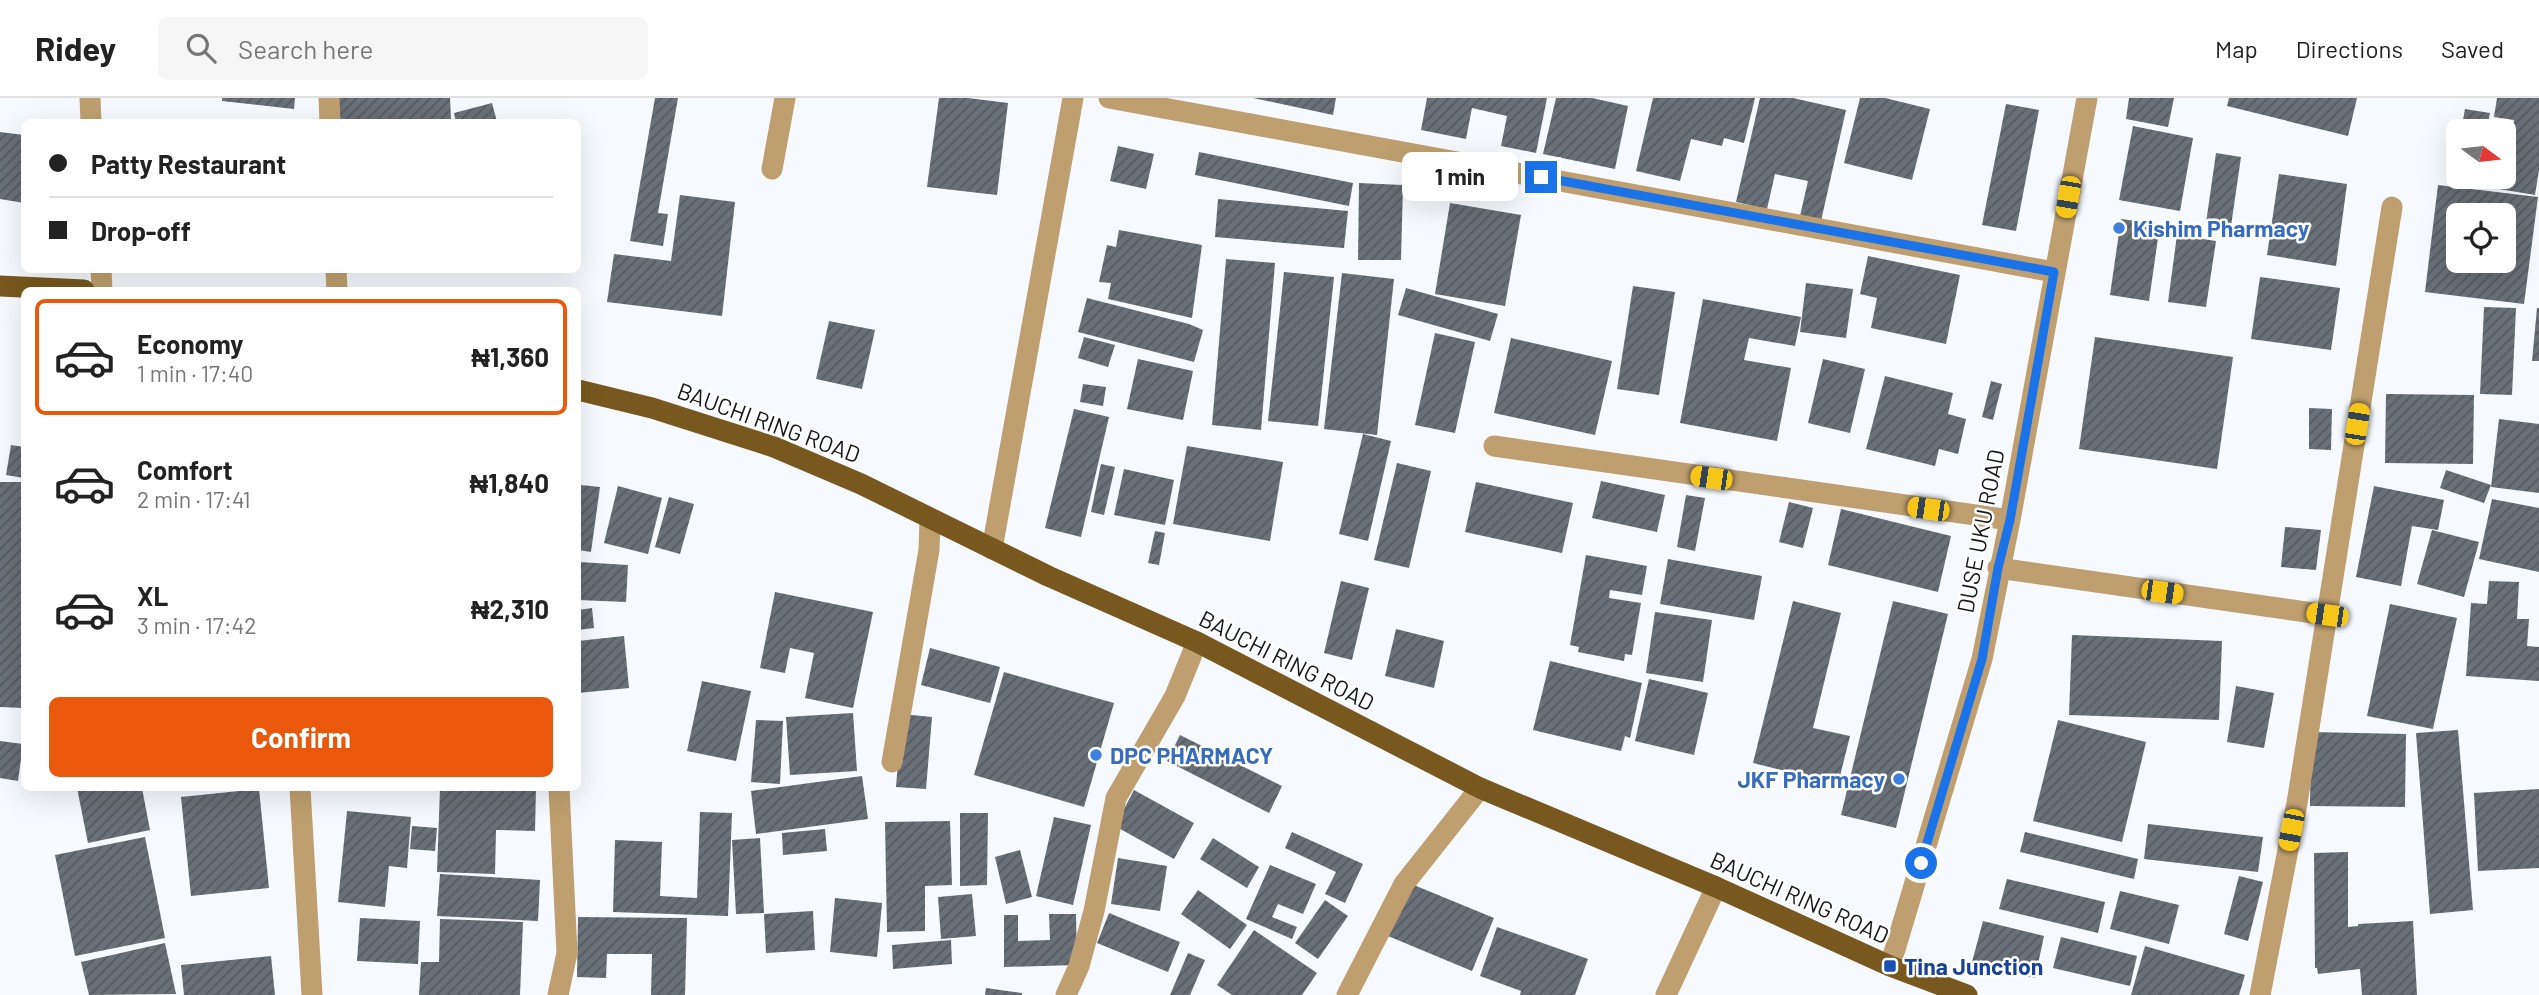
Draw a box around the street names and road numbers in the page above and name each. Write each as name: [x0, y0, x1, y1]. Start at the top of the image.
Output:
street label: BAUCHI RING ROAD: [674, 376, 864, 468]
street label: DUSE UKU ROAD: [1950, 447, 2010, 615]
street label: BAUCHI RING ROAD: [1195, 604, 1379, 716]
street label: BAUCHI RING ROAD: [1706, 845, 1894, 949]

